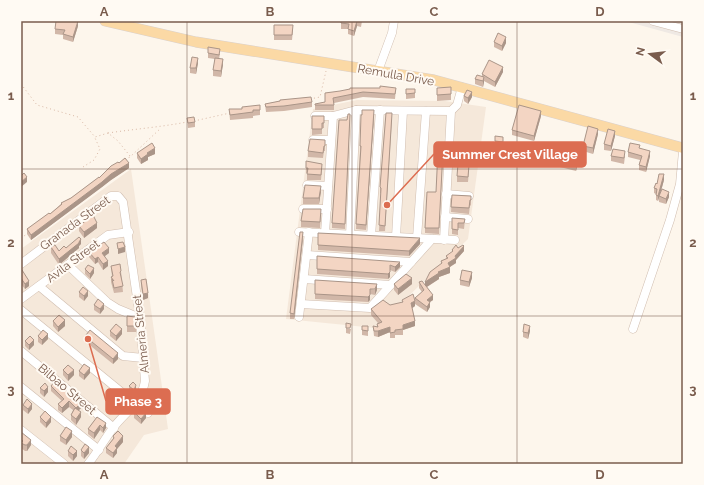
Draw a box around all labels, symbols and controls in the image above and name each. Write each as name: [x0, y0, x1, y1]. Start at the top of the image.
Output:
text: A: [100, 4, 109, 19]
text: B: [266, 4, 275, 19]
text: C: [430, 4, 439, 19]
text: D: [595, 4, 605, 19]
north arrow: [630, 34, 670, 74]
text: N: [633, 46, 648, 57]
street label: Remulla Drive: [357, 61, 435, 89]
text: 1: [8, 88, 15, 103]
text: 1: [690, 88, 697, 103]
callout: Summer Crest Village: [434, 142, 586, 167]
text: Summer Crest Village: [442, 147, 578, 162]
street label: Granada Street: [37, 193, 113, 253]
text: 2: [7, 235, 15, 250]
text: 2: [689, 235, 697, 250]
street label: Avila Street: [44, 236, 102, 286]
street label: Almeria Street: [130, 294, 152, 374]
street label: Bilbao Street: [35, 361, 99, 417]
text: 3: [7, 382, 15, 397]
text: 3: [689, 382, 697, 397]
callout: Phase 3: [106, 389, 170, 414]
text: Phase 3: [114, 394, 162, 409]
text: A: [100, 467, 109, 482]
text: B: [266, 467, 275, 482]
text: C: [430, 467, 439, 482]
text: D: [595, 467, 605, 482]

